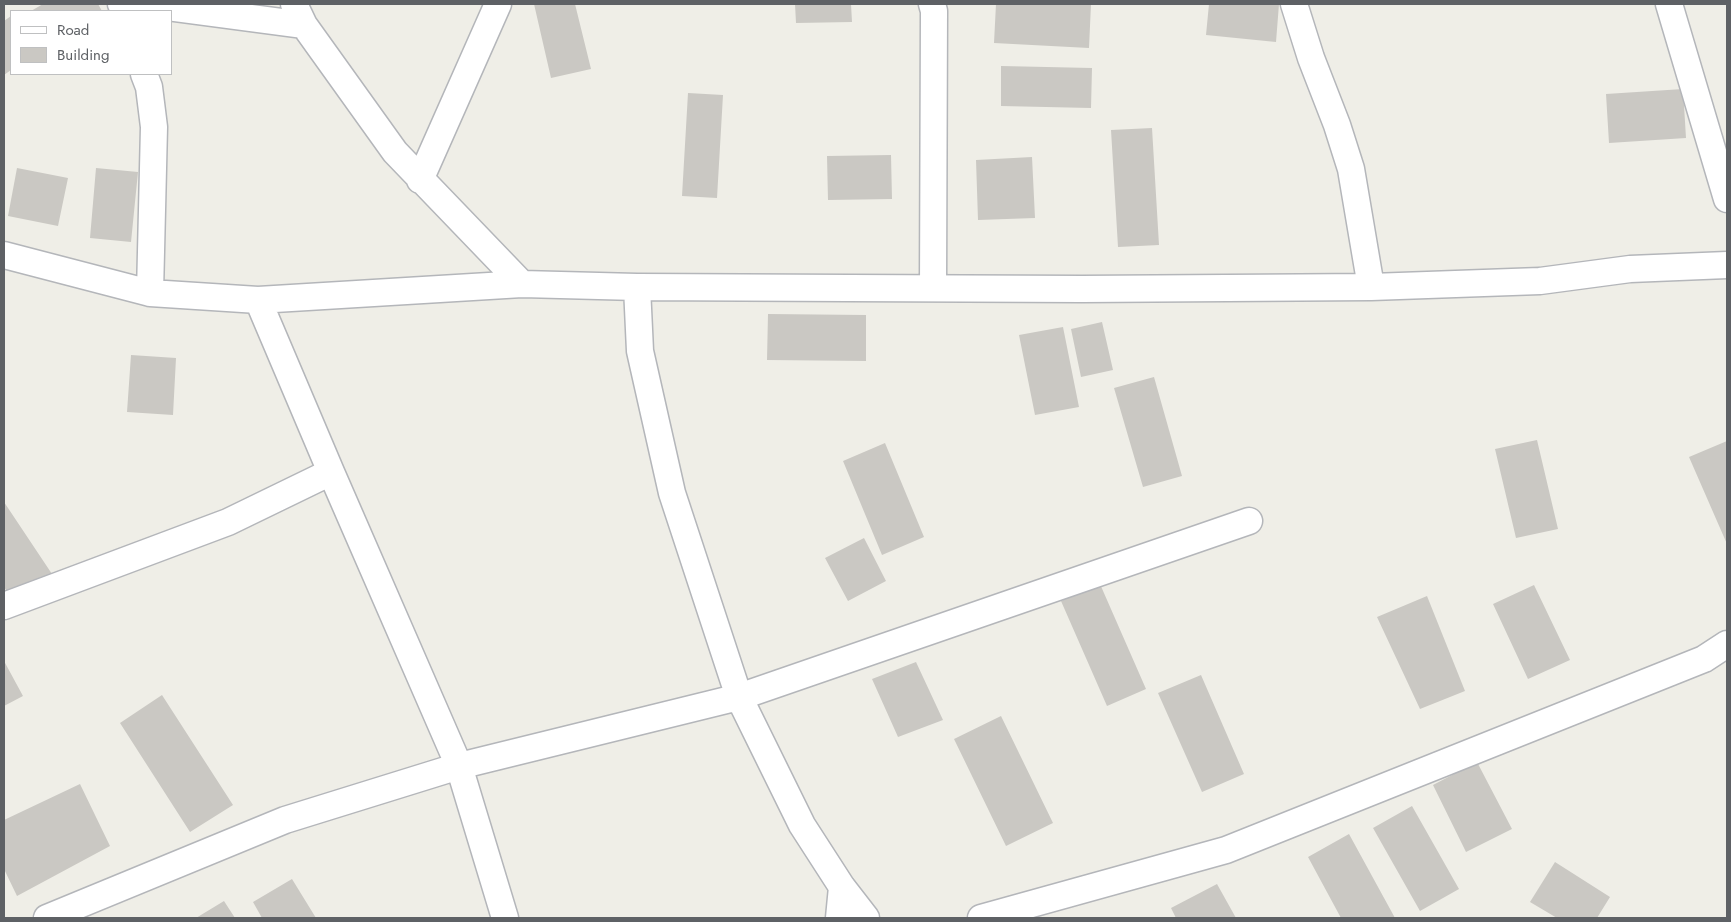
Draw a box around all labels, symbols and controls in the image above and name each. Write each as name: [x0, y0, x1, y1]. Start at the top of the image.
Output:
legend: [10, 10, 172, 75]
text: Road: [57, 19, 89, 41]
text: Building: [57, 44, 109, 66]

